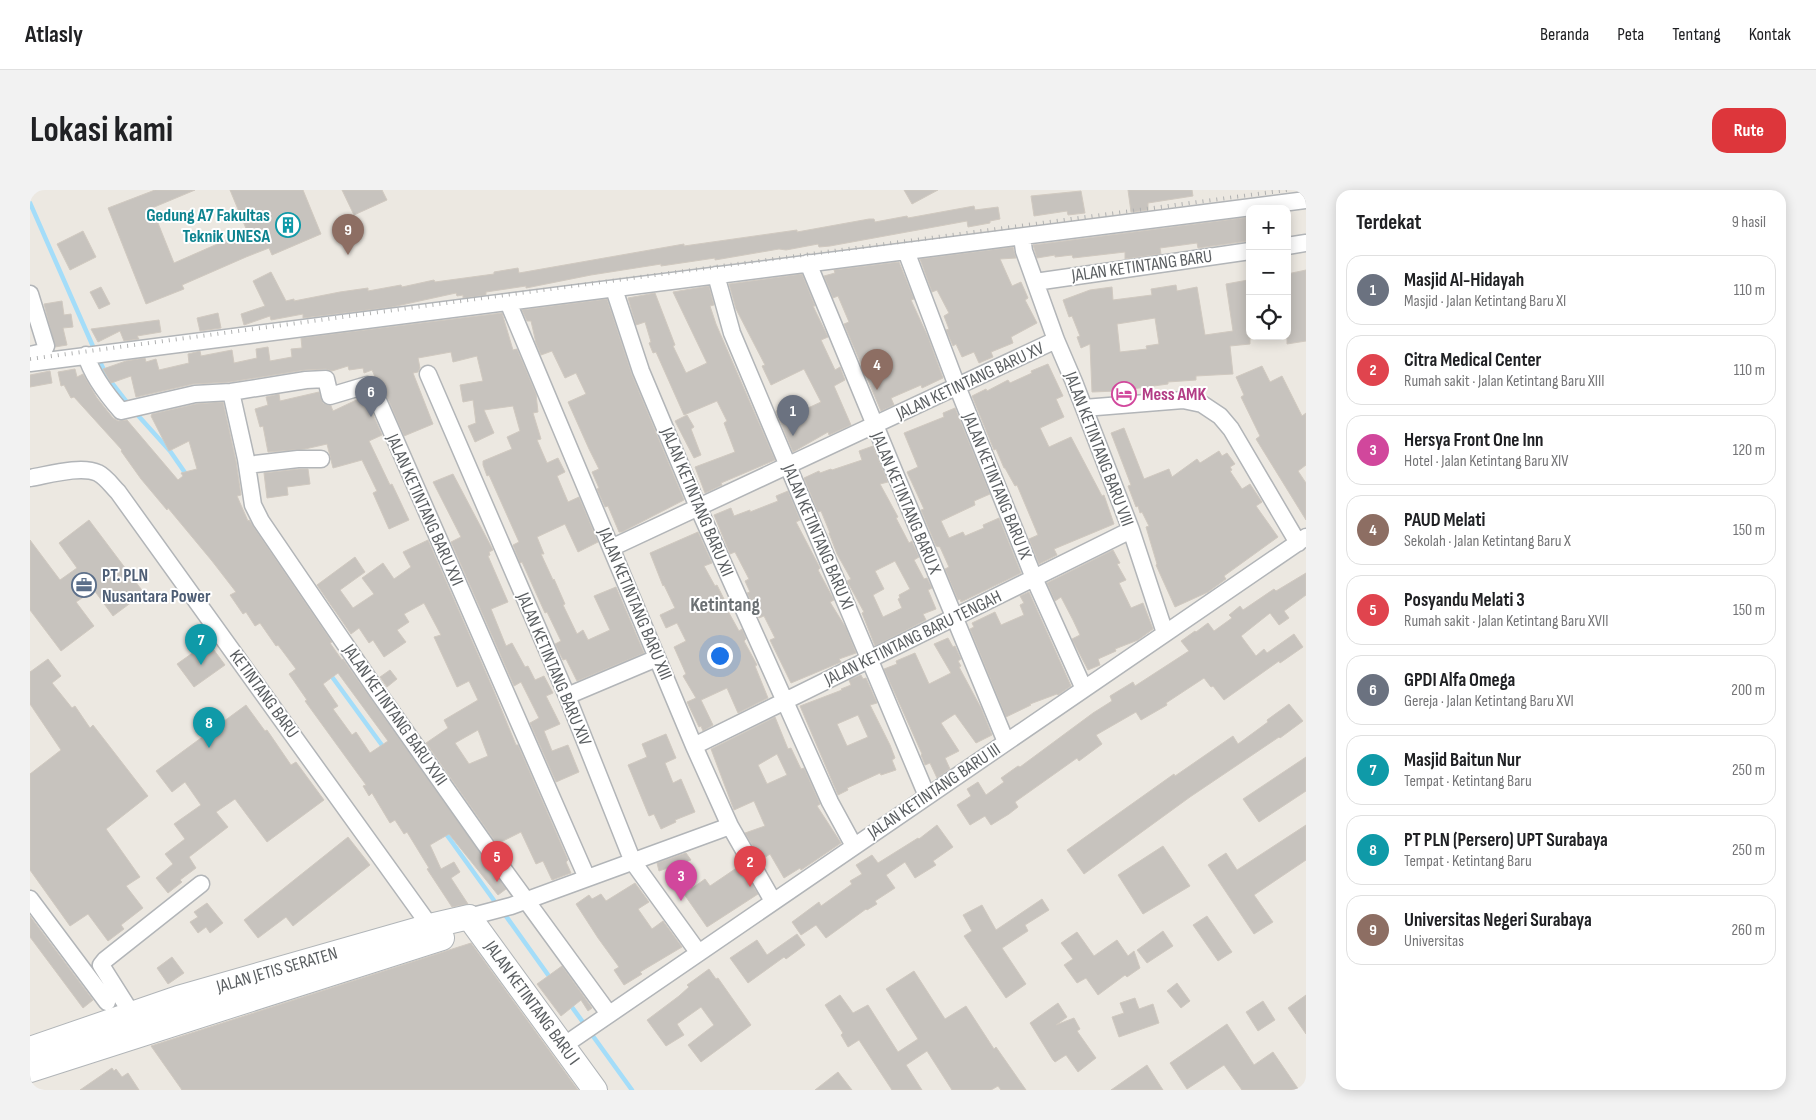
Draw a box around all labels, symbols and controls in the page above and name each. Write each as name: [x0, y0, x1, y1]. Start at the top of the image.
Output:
text: Atlasly: [25, 20, 83, 49]
text: Beranda: [1540, 24, 1589, 45]
text: Peta: [1617, 24, 1644, 45]
text: Tentang: [1672, 24, 1721, 45]
text: Kontak: [1749, 24, 1791, 45]
button: Rute: [1712, 108, 1786, 153]
text: Lokasi kami: [30, 109, 173, 152]
place label: Gedung A7 Fakultas Teknik UNESA: [146, 205, 270, 247]
map controls: [1246, 205, 1291, 340]
button: +: [1246, 205, 1291, 250]
text: Terdekat: [1356, 210, 1422, 235]
building icon: Gedung A7 Fakultas Teknik UNESA: [275, 212, 301, 238]
text: 9 hasil: [1732, 213, 1766, 232]
pin: 9: [332, 214, 364, 255]
street label: JALAN KETINTANG BARU: [1069, 246, 1214, 286]
button: −: [1246, 250, 1291, 295]
text: Masjid Al-Hidayah: [1404, 269, 1524, 292]
text: 1: [1370, 281, 1376, 300]
text: 110 m: [1734, 281, 1765, 300]
text: Masjid · Jalan Ketintang Baru XI: [1404, 292, 1566, 311]
button: locate: [1246, 295, 1291, 340]
street label: JALAN KETINTANG BARU XV: [892, 338, 1047, 425]
pin: 4: [861, 349, 893, 390]
text: Citra Medical Center: [1404, 349, 1541, 372]
text: 2: [1369, 361, 1377, 380]
text: 110 m: [1734, 361, 1765, 380]
street label: JALAN KETINTANG BARU VIII: [1060, 368, 1138, 529]
text: Rumah sakit · Jalan Ketintang Baru XIII: [1404, 372, 1604, 391]
pin: 6: [355, 376, 387, 417]
hotel icon: Mess AMK: [1111, 381, 1137, 407]
place label: Mess AMK: [1142, 384, 1206, 405]
pin: 1: [777, 395, 809, 436]
street label: JALAN KETINTANG BARU IX: [958, 409, 1036, 563]
street label: JALAN KETINTANG BARU XII: [656, 424, 738, 579]
street label: JALAN KETINTANG BARU X: [866, 428, 946, 578]
text: Hersya Front One Inn: [1404, 429, 1544, 452]
street label: JALAN KETINTANG BARU XVI: [382, 430, 468, 589]
text: 3: [1369, 441, 1377, 460]
text: 120 m: [1733, 441, 1765, 460]
text: Hotel · Jalan Ketintang Baru XIV: [1404, 452, 1568, 471]
street label: JALAN KETINTANG BARU XI: [778, 460, 858, 613]
text: PAUD Melati: [1404, 509, 1485, 532]
text: 4: [1369, 521, 1377, 540]
text: 150 m: [1733, 521, 1765, 540]
street label: JALAN KETINTANG BARU XIII: [593, 524, 677, 683]
text: Sekolah · Jalan Ketintang Baru X: [1404, 532, 1571, 551]
place label: PT. PLN Nusantara Power: [102, 565, 211, 607]
office icon: PT. PLN Nusantara Power: [71, 572, 97, 598]
street label: JALAN KETINTANG BARU TENGAH: [820, 586, 1005, 690]
street label: JALAN KETINTANG BARU XIV: [512, 589, 596, 749]
text: Posyandu Melati 3: [1404, 589, 1525, 612]
district label: Ketintang: [690, 593, 760, 617]
text: 5: [1369, 601, 1377, 620]
text: 150 m: [1733, 601, 1765, 620]
text: Rumah sakit · Jalan Ketintang Baru XVII: [1404, 612, 1609, 631]
pin: 7: [185, 624, 217, 665]
street label: JALAN KETINTANG BARU XVII: [338, 639, 452, 790]
your location: [707, 643, 733, 669]
street label: KETINTANG BARU: [225, 646, 303, 742]
text: GPDI Alfa Omega: [1404, 669, 1515, 692]
text: 6: [1369, 681, 1377, 700]
text: 200 m: [1731, 681, 1765, 700]
text: Gereja · Jalan Ketintang Baru XVI: [1404, 692, 1574, 711]
pin: 8: [193, 707, 225, 748]
street label: JALAN KETINTANG BARU III: [863, 739, 1004, 844]
text: Masjid Baitun Nur: [1404, 749, 1521, 772]
text: 7: [1370, 761, 1376, 780]
text: 250 m: [1732, 761, 1765, 780]
text: Tempat · Ketintang Baru: [1404, 772, 1532, 791]
text: PT PLN (Persero) UPT Surabaya: [1404, 829, 1608, 852]
pin: 5: [481, 841, 513, 882]
text: 8: [1369, 841, 1377, 860]
text: 250 m: [1732, 841, 1765, 860]
pin: 2: [734, 846, 766, 887]
text: Tempat · Ketintang Baru: [1404, 852, 1532, 871]
pin: 3: [665, 860, 697, 901]
text: Universitas Negeri Surabaya: [1404, 909, 1592, 932]
text: 9: [1369, 921, 1377, 940]
text: 260 m: [1731, 921, 1765, 940]
text: Universitas: [1404, 932, 1464, 951]
street label: JALAN KETINTANG BARU I: [479, 936, 584, 1069]
street label: JALAN JETIS SERATEN: [213, 943, 340, 998]

